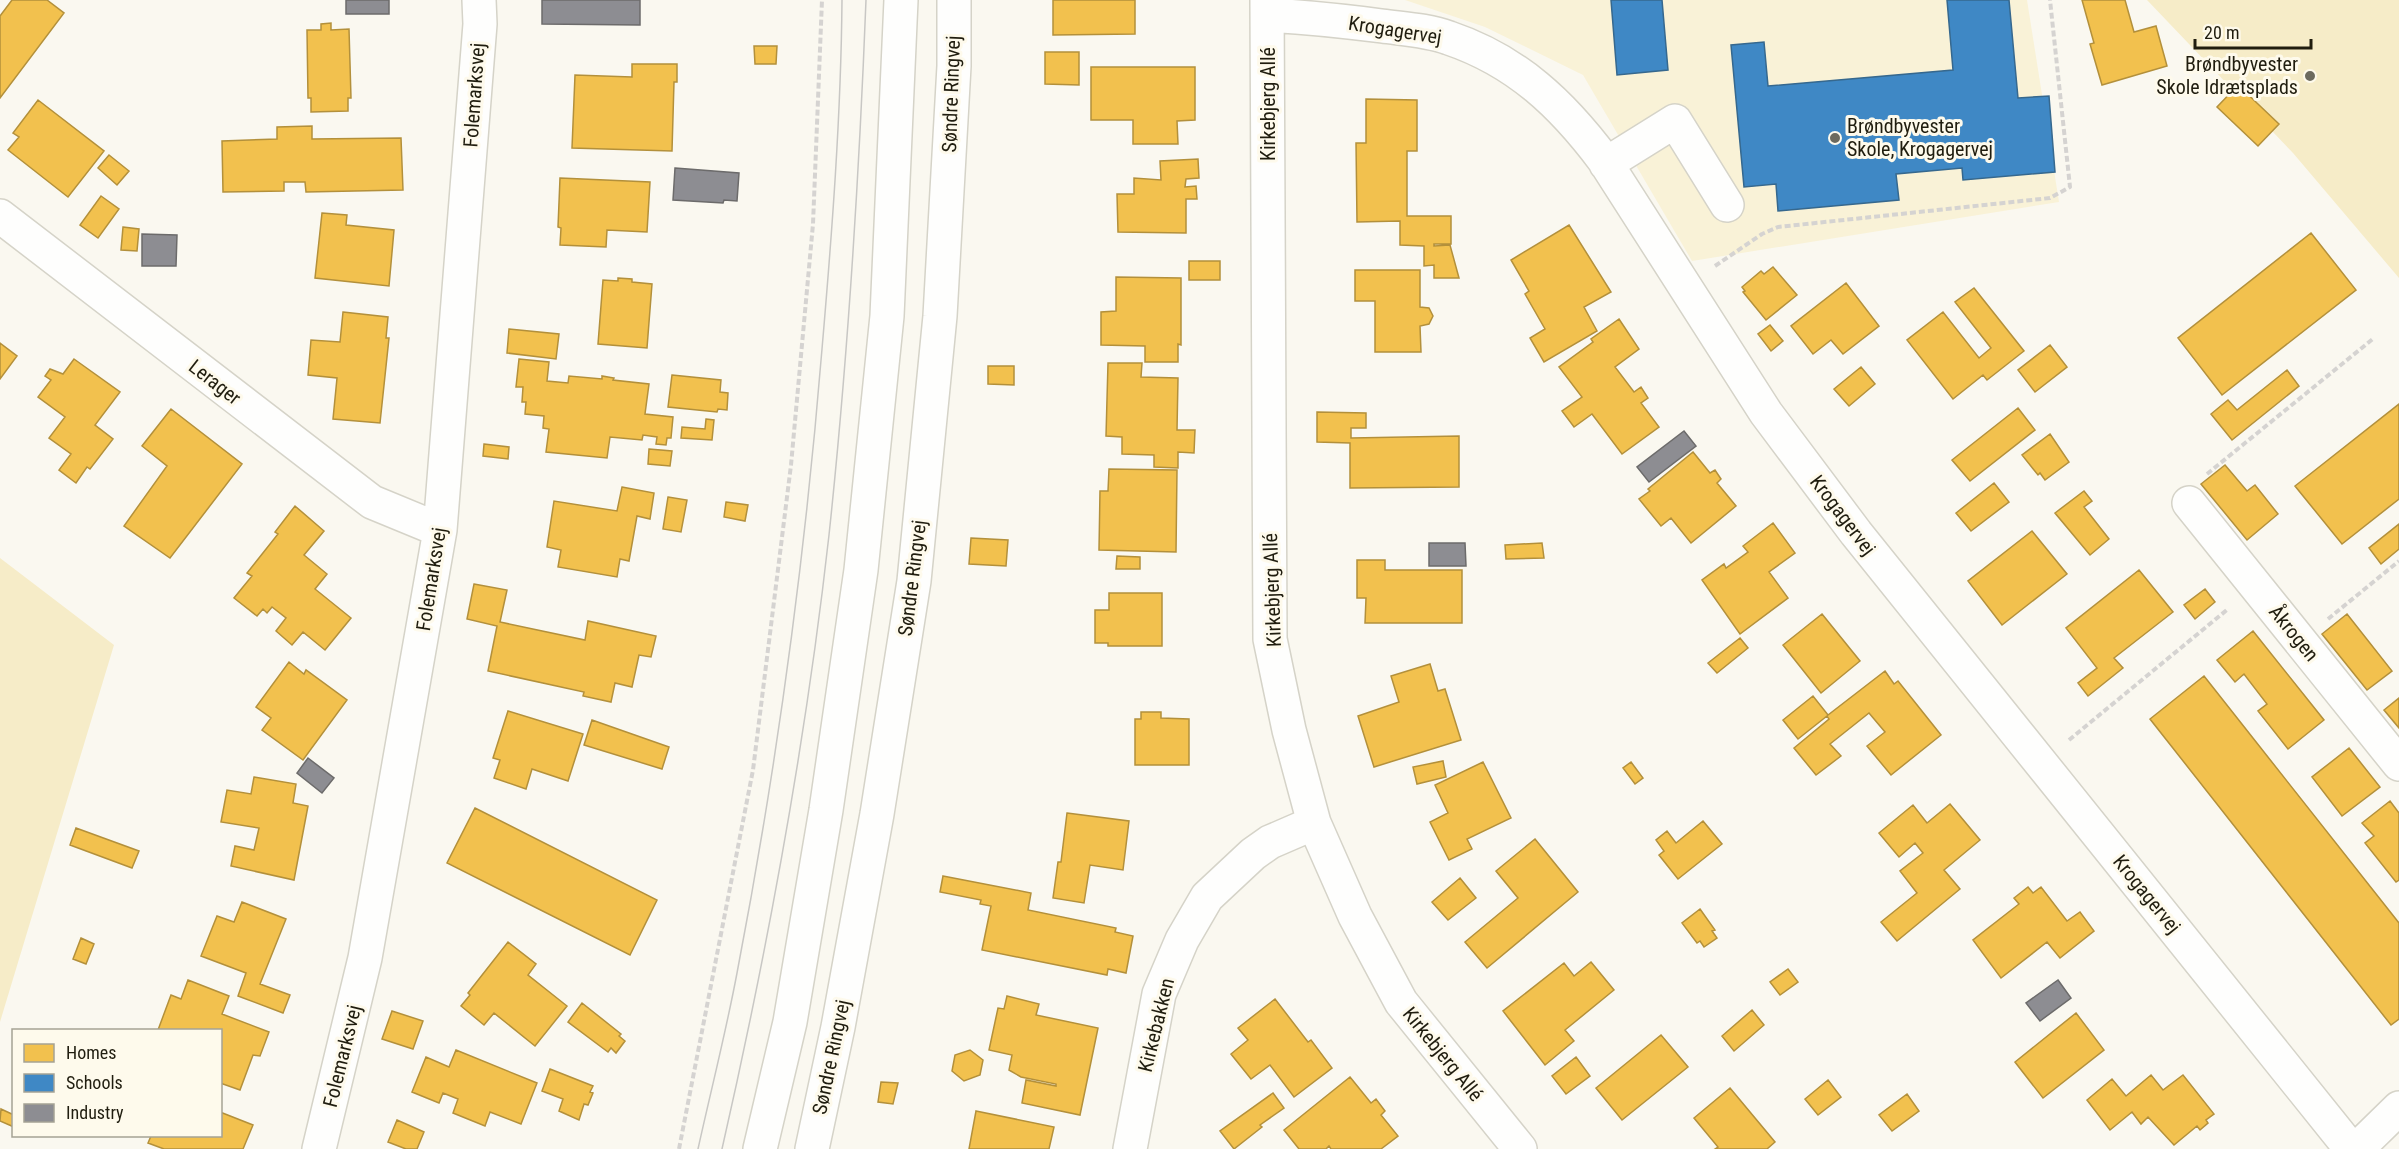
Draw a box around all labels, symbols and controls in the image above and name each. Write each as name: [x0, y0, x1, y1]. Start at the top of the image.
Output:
street label: Krogagervej: [1347, 11, 1443, 49]
scale bar: [2195, 12, 2310, 50]
text: 20 m: [2204, 22, 2239, 43]
street label: Søndre Ringvej: [937, 35, 965, 153]
street label: Folemarksvej: [458, 42, 490, 148]
street label: Kirkebjerg Allé: [1256, 47, 1280, 161]
place label: Brøndbyvester Skole Idrætsplads: [2156, 52, 2298, 99]
marker: Brøndbyvester Skole Idrætsplads: [2303, 69, 2317, 83]
place label: Brøndbyvester Skole, Krogagervej: [1847, 114, 1993, 161]
marker: Brøndbyvester Skole, Krogagervej: [1828, 131, 1842, 145]
street label: Lerager: [184, 354, 246, 410]
street label: Krogagervej: [1805, 470, 1881, 560]
street label: Søndre Ringvej: [893, 519, 931, 637]
street label: Folemarksvej: [411, 525, 451, 633]
street label: Kirkebjerg Allé: [1258, 533, 1286, 647]
street label: Åkrogen: [2264, 600, 2324, 666]
street label: Krogagervej: [2108, 850, 2186, 938]
street label: Kirkebakken: [1133, 975, 1179, 1075]
street label: Søndre Ringvej: [807, 997, 855, 1117]
street label: Folemarksvej: [318, 1002, 366, 1110]
street label: Kirkebjerg Allé: [1398, 1002, 1488, 1106]
legend: [12, 1029, 222, 1137]
text: Homes: [66, 1042, 116, 1063]
text: Schools: [66, 1072, 123, 1093]
text: Industry: [66, 1102, 124, 1123]

